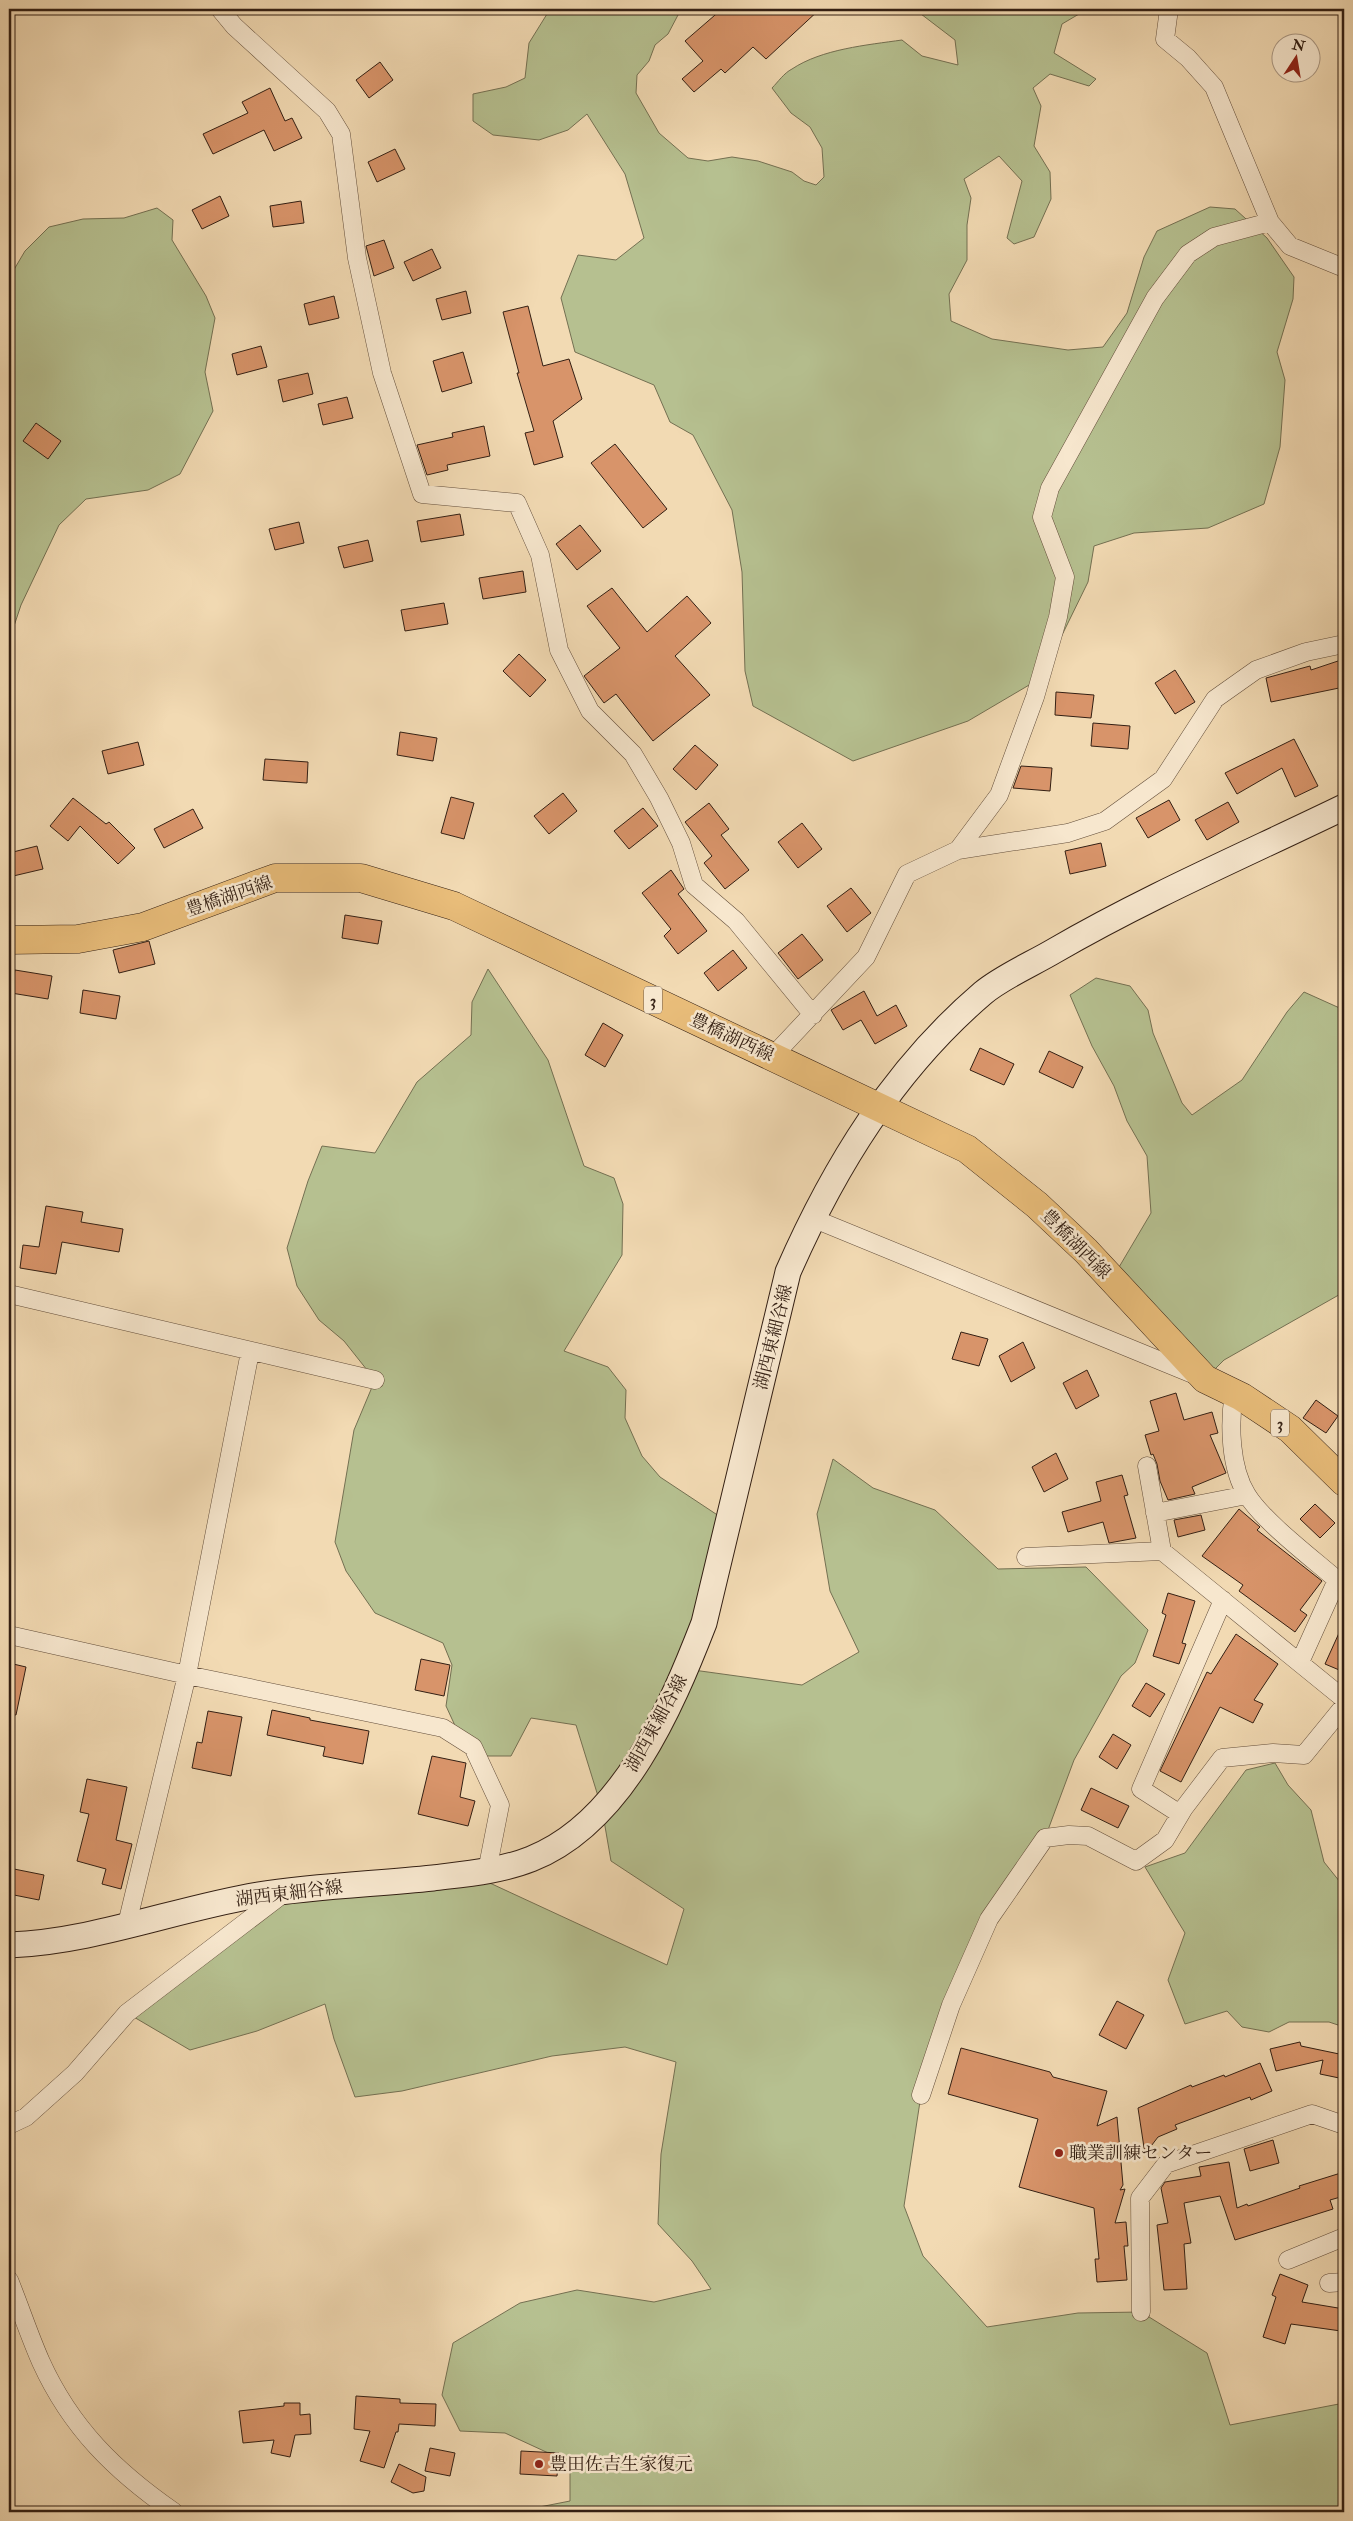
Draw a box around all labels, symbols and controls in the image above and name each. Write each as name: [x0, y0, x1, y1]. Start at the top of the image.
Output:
north arrow: [1270, 32, 1320, 82]
text: N: [1290, 36, 1307, 55]
street label: 豊橋湖西線: [183, 871, 275, 922]
road number: 3: [644, 986, 662, 1014]
street label: 豊橋湖西線: [686, 1008, 777, 1067]
street label: 豊橋湖西線: [1036, 1204, 1116, 1284]
street label: 湖西東細谷線: [749, 1282, 798, 1392]
road number: 3: [1271, 1410, 1289, 1436]
street label: 湖西東細谷線: [620, 1670, 693, 1776]
street label: 湖西東細谷線: [234, 1876, 344, 1911]
place label: 職業訓練センター: [1069, 2142, 1212, 2165]
marker: 職業訓練センター: [1053, 2147, 1065, 2159]
place label: 豊田佐吉生家復元: [549, 2453, 693, 2476]
marker: 豊田佐吉生家復元: [533, 2458, 545, 2470]

